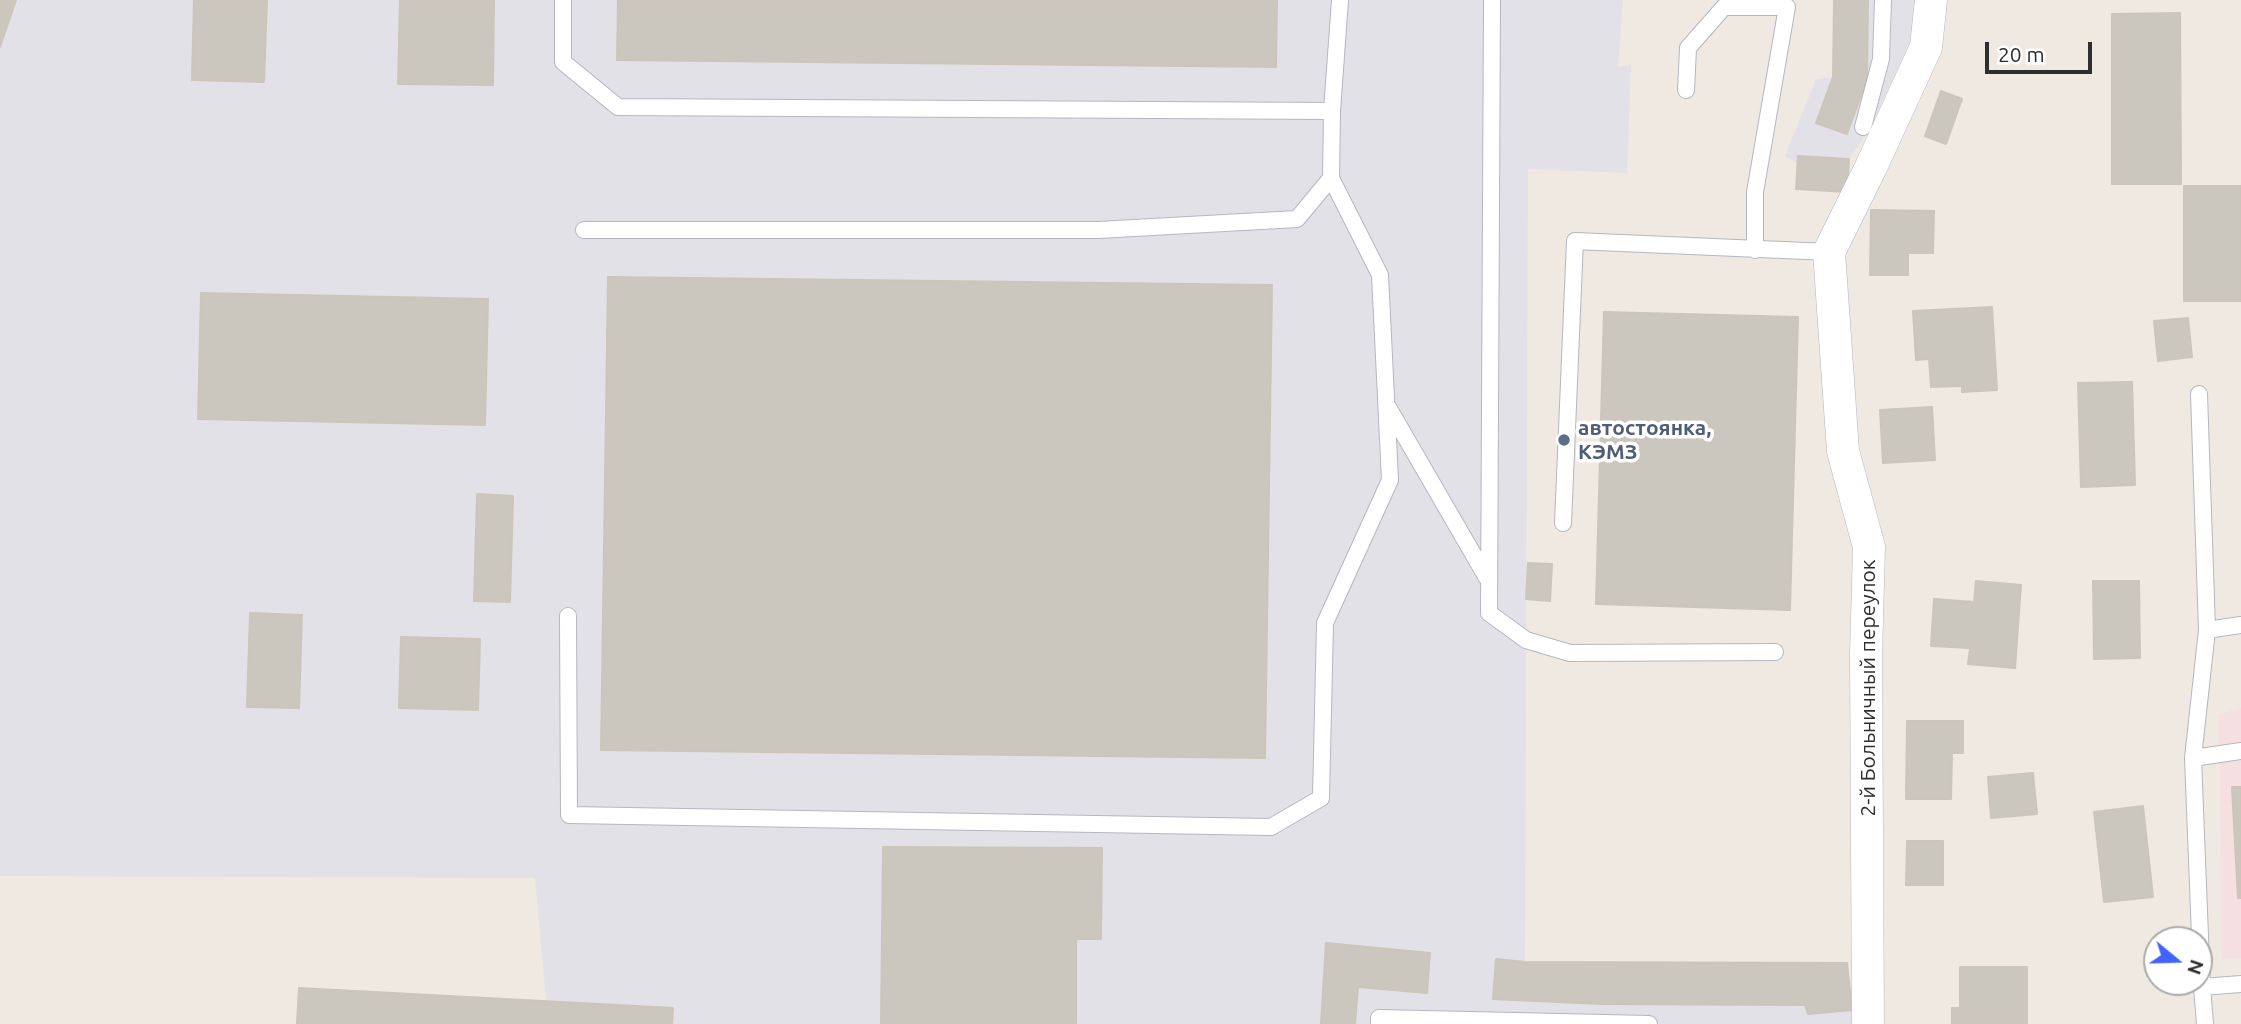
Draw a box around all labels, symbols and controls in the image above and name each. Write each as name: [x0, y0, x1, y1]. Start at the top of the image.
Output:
scale bar: [1989, 28, 2096, 72]
text: 20 m: [1998, 42, 2045, 66]
place label: автостоянка, КЭМЗ: [1578, 415, 1711, 465]
marker: автостоянка, КЭМЗ: [1556, 432, 1572, 448]
street label: 2-й Больничный переулок: [1855, 559, 1881, 817]
north arrow: [2143, 926, 2213, 996]
text: N: [2183, 957, 2209, 977]

